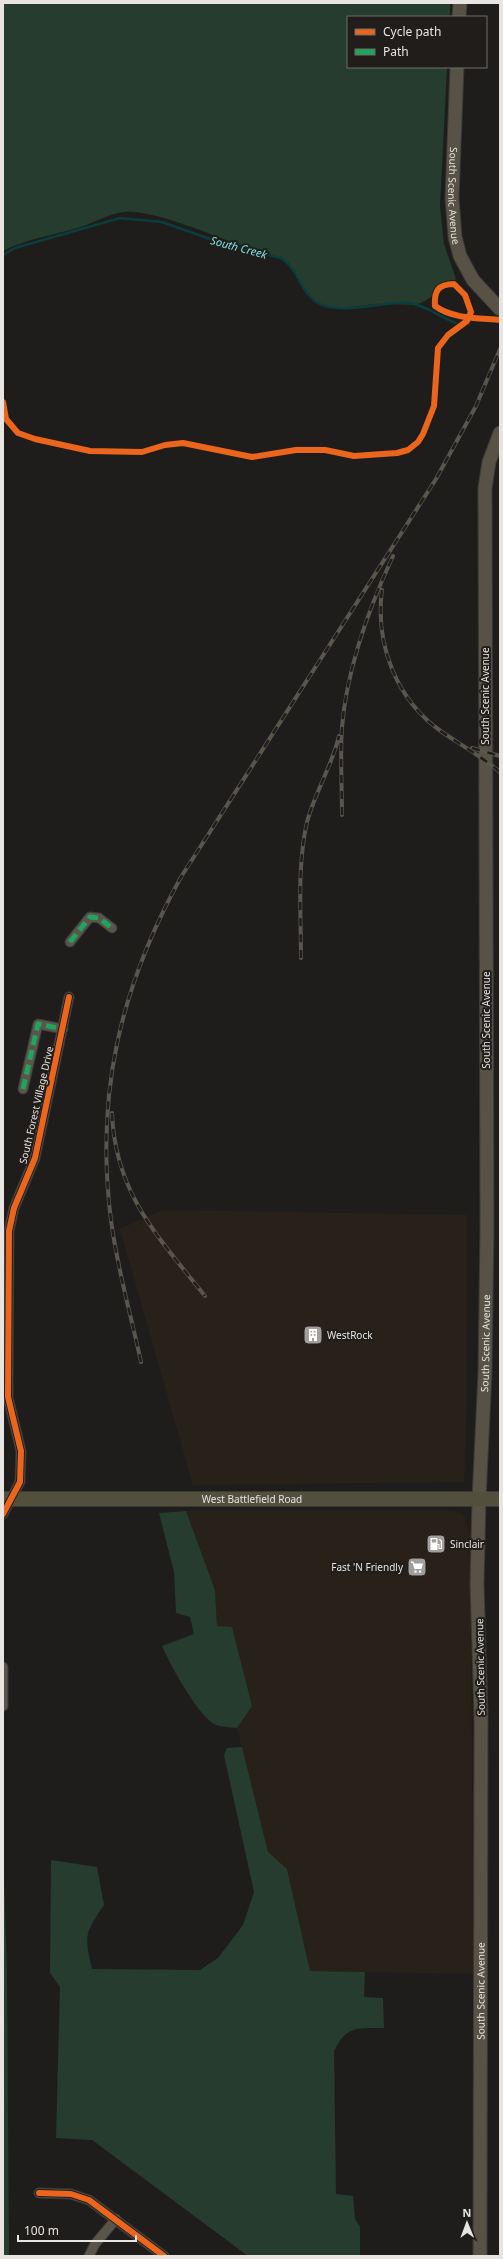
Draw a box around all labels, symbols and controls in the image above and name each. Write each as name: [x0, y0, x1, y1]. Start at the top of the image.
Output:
legend: [347, 16, 487, 68]
text: Cycle path: [383, 23, 441, 40]
text: Path: [383, 43, 409, 60]
street label: South Scenic Avenue: [445, 147, 464, 246]
water label: South Creek: [209, 232, 270, 262]
street label: South Scenic Avenue: [478, 647, 492, 745]
street label: South Scenic Avenue: [479, 971, 493, 1069]
street label: South Forest Village Drive: [16, 1044, 56, 1165]
street label: South Scenic Avenue: [477, 1294, 493, 1392]
building icon: WestRock: [302, 1324, 324, 1346]
place label: WestRock: [327, 1328, 373, 1342]
street label: West Battlefield Road: [202, 1492, 302, 1506]
fuel station icon: Sinclair: [425, 1533, 447, 1555]
place label: Sinclair: [450, 1537, 484, 1551]
supermarket icon: Fast 'N Friendly: [406, 1556, 428, 1578]
place label: Fast 'N Friendly: [331, 1560, 404, 1574]
street label: South Scenic Avenue: [472, 1618, 488, 1716]
street label: South Scenic Avenue: [473, 1942, 488, 2040]
north arrow: [447, 2203, 487, 2243]
text: N: [462, 2205, 471, 2220]
scale bar: [18, 2217, 136, 2243]
text: 100 m: [24, 2222, 59, 2239]

